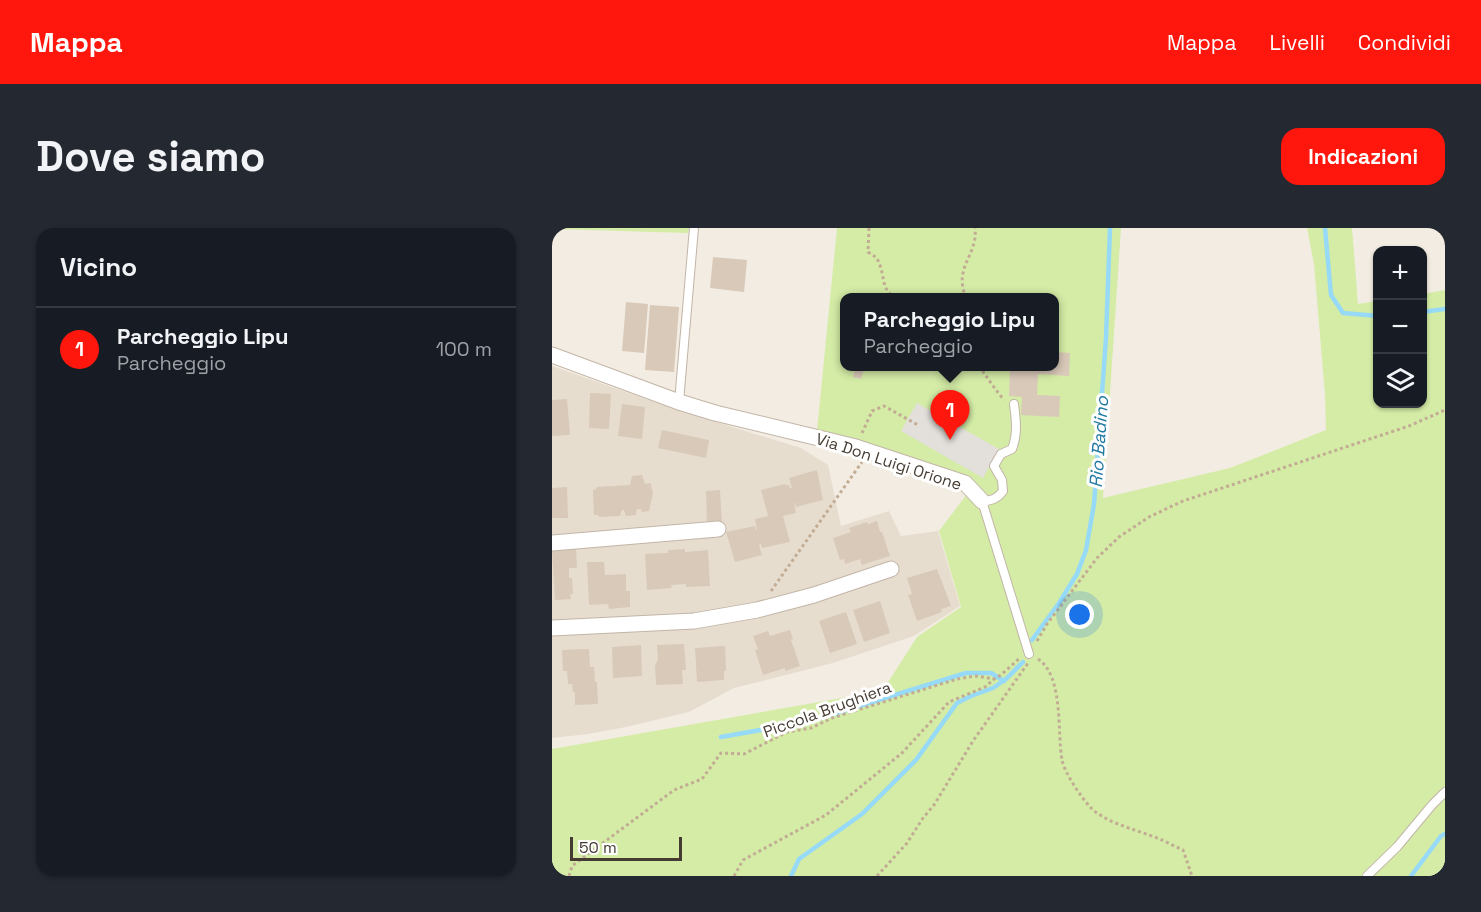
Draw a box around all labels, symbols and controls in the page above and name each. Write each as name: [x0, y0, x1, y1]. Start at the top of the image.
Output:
text: Mappa: [30, 24, 123, 60]
text: Mappa: [1167, 29, 1236, 56]
text: Livelli: [1269, 29, 1325, 56]
text: Condividi: [1358, 29, 1451, 56]
button: Indicazioni: [1281, 128, 1445, 185]
text: Dove siamo: [36, 130, 265, 183]
map controls: [1373, 246, 1427, 408]
button: +: [1373, 246, 1427, 300]
text: Vicino: [60, 250, 137, 284]
popup: [840, 293, 1059, 371]
button: −: [1373, 300, 1427, 354]
text: Parcheggio Lipu: [864, 305, 1035, 333]
text: Parcheggio Lipu: [117, 322, 289, 350]
text: Parcheggio: [864, 333, 973, 359]
text: 1: [75, 336, 84, 362]
text: 100 m: [436, 336, 492, 362]
text: Parcheggio: [117, 350, 226, 376]
button: layers: [1373, 354, 1427, 408]
pin: 1: [930, 390, 970, 440]
water label: Rio Badino: [1084, 395, 1113, 488]
street label: Via Don Luigi Orione: [813, 428, 964, 495]
your location: [1065, 600, 1094, 629]
street label: Piccola Brughiera: [760, 677, 894, 742]
scale bar: [570, 834, 682, 862]
text: 50 m: [579, 837, 617, 858]

